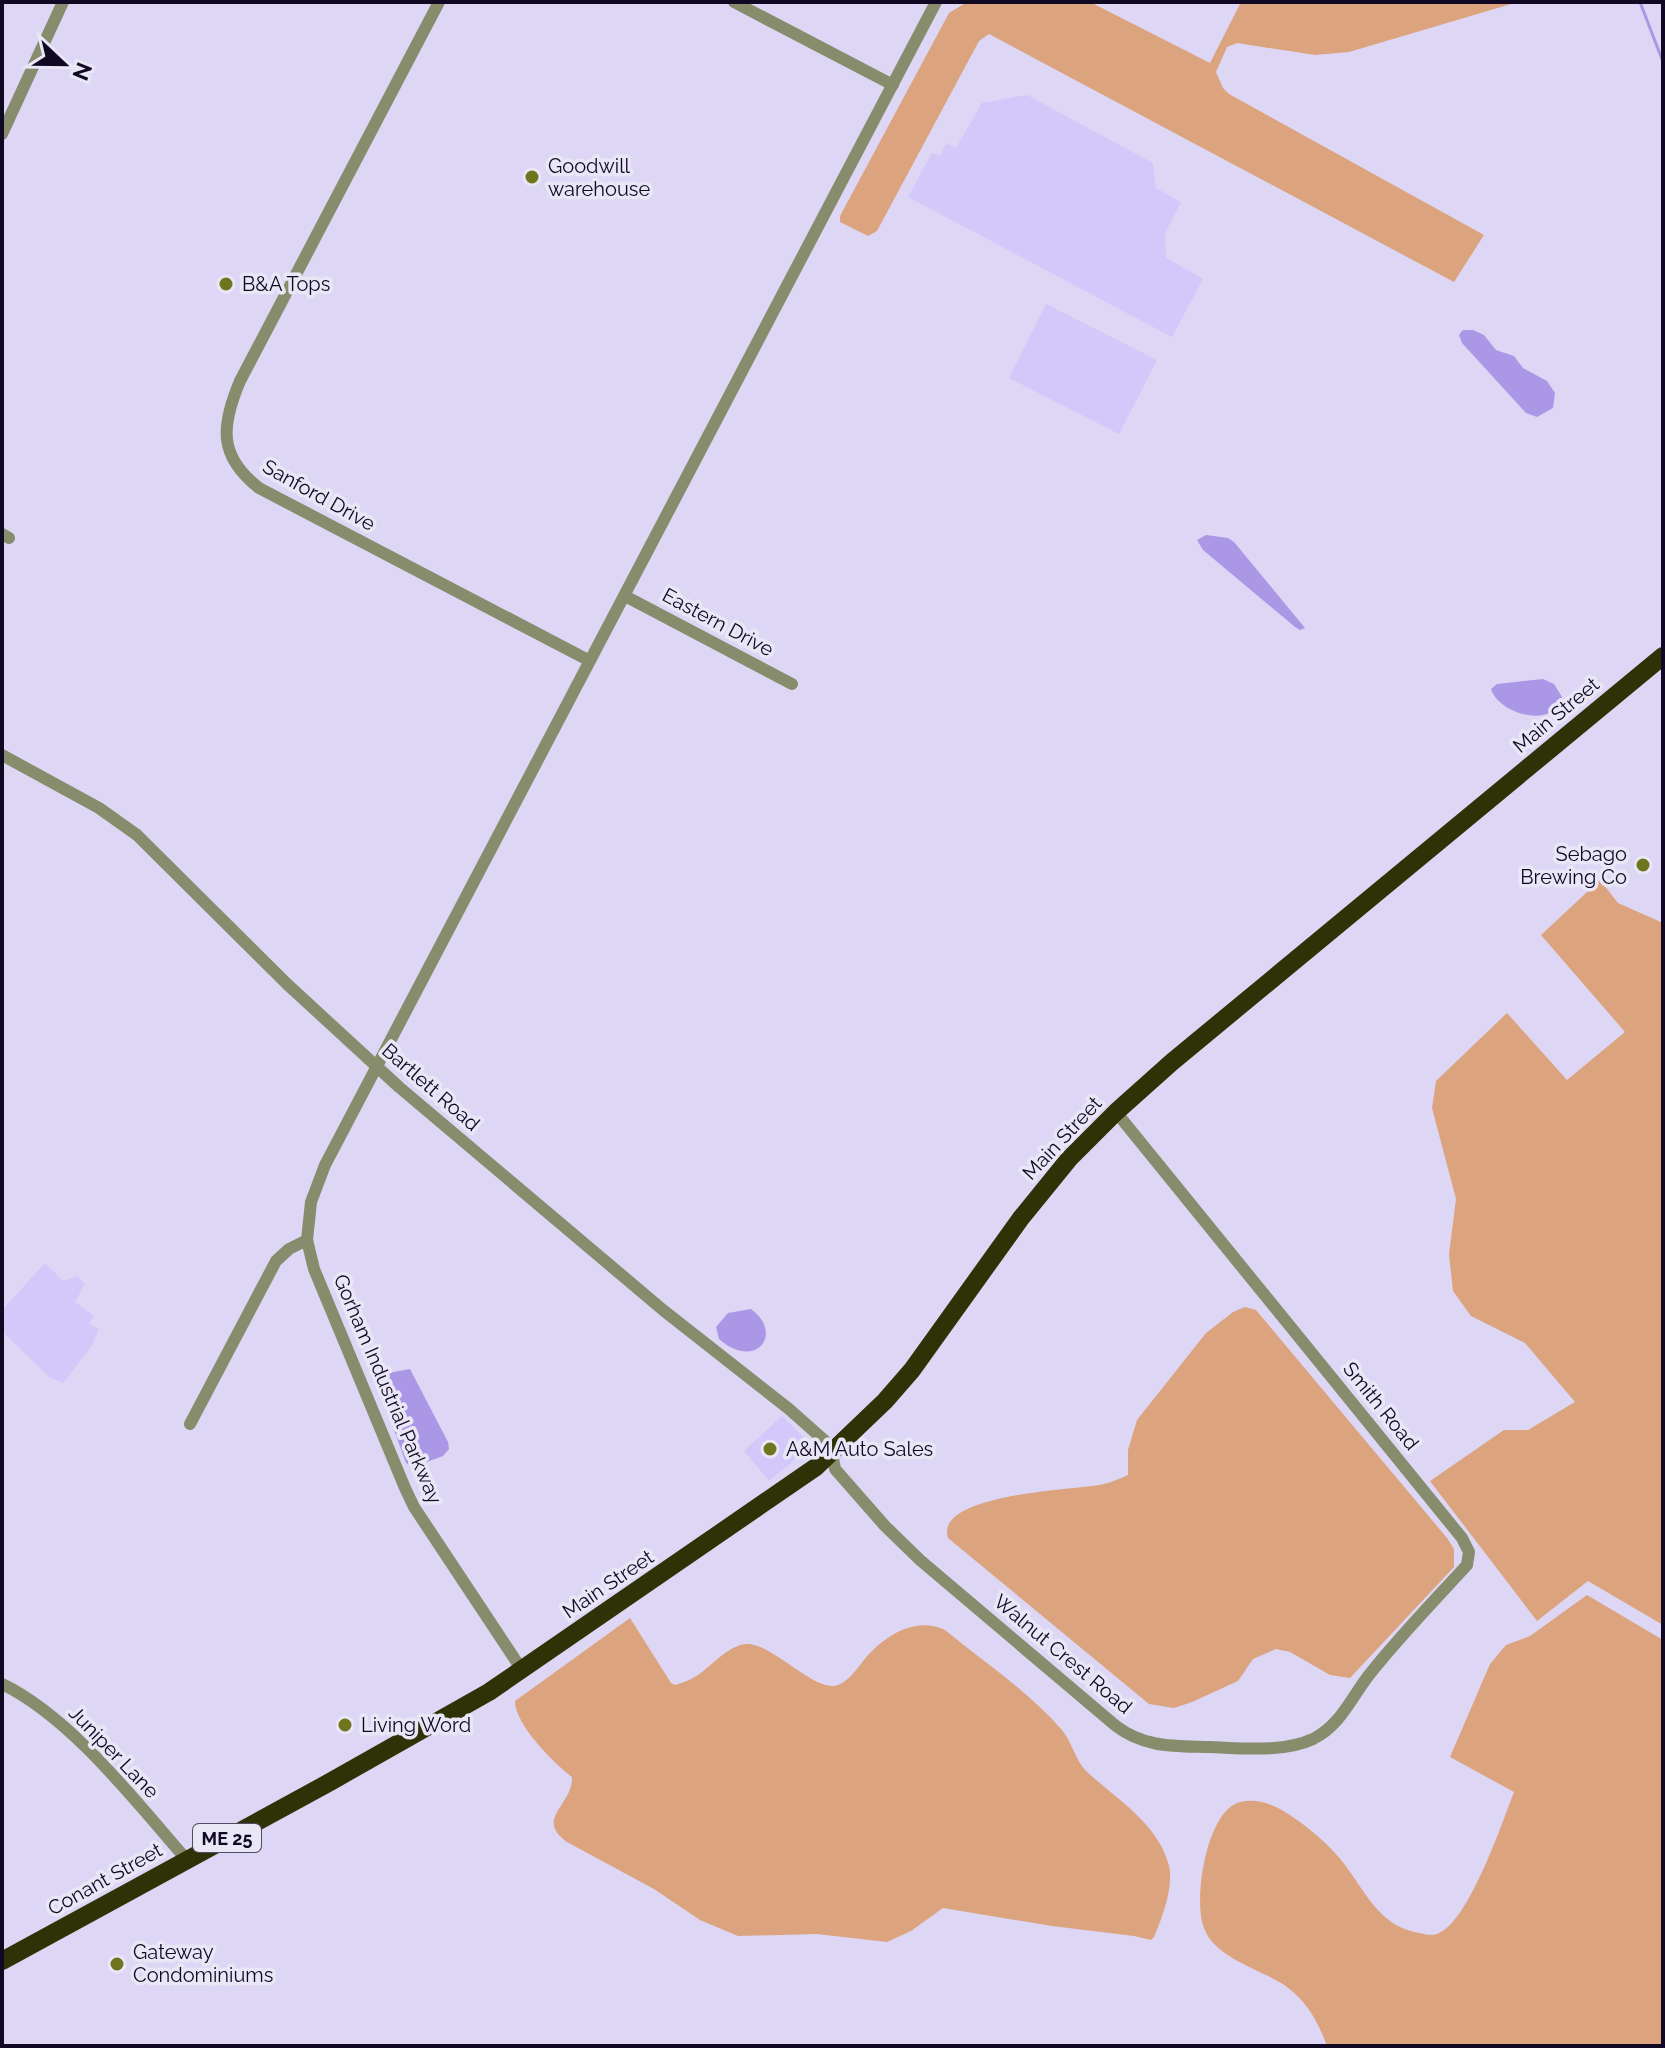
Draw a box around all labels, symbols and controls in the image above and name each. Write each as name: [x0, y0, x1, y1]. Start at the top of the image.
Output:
north arrow: [24, 24, 104, 104]
text: N: [67, 59, 98, 84]
place label: Goodwill warehouse: [548, 154, 650, 201]
marker: Goodwill warehouse: [523, 168, 541, 186]
place label: B&A Tops: [242, 272, 330, 296]
marker: B&A Tops: [217, 275, 235, 293]
street label: Sanford Drive: [259, 454, 380, 536]
street label: Eastern Drive: [658, 583, 778, 661]
street label: Main Street: [1508, 672, 1604, 758]
place label: Sebago Brewing Co: [1520, 842, 1627, 889]
marker: Sebago Brewing Co: [1634, 856, 1652, 874]
street label: Bartlett Road: [377, 1038, 485, 1136]
street label: Main Street: [1017, 1091, 1107, 1185]
street label: Gorham Industrial Parkway: [329, 1271, 447, 1508]
street label: Smith Road: [1338, 1357, 1424, 1455]
place label: A&M Auto Sales: [786, 1437, 933, 1461]
marker: A&M Auto Sales: [761, 1440, 779, 1458]
street label: Main Street: [558, 1545, 658, 1623]
street label: Walnut Crest Road: [989, 1589, 1137, 1719]
street label: Juniper Lane: [64, 1701, 164, 1803]
place label: Living Word: [361, 1713, 471, 1737]
marker: Living Word: [336, 1716, 354, 1734]
road number: ME 25: [193, 1824, 261, 1852]
street label: Conant Street: [44, 1838, 167, 1920]
place label: Gateway Condominiums: [133, 1940, 273, 1987]
marker: Gateway Condominiums: [108, 1955, 126, 1973]

